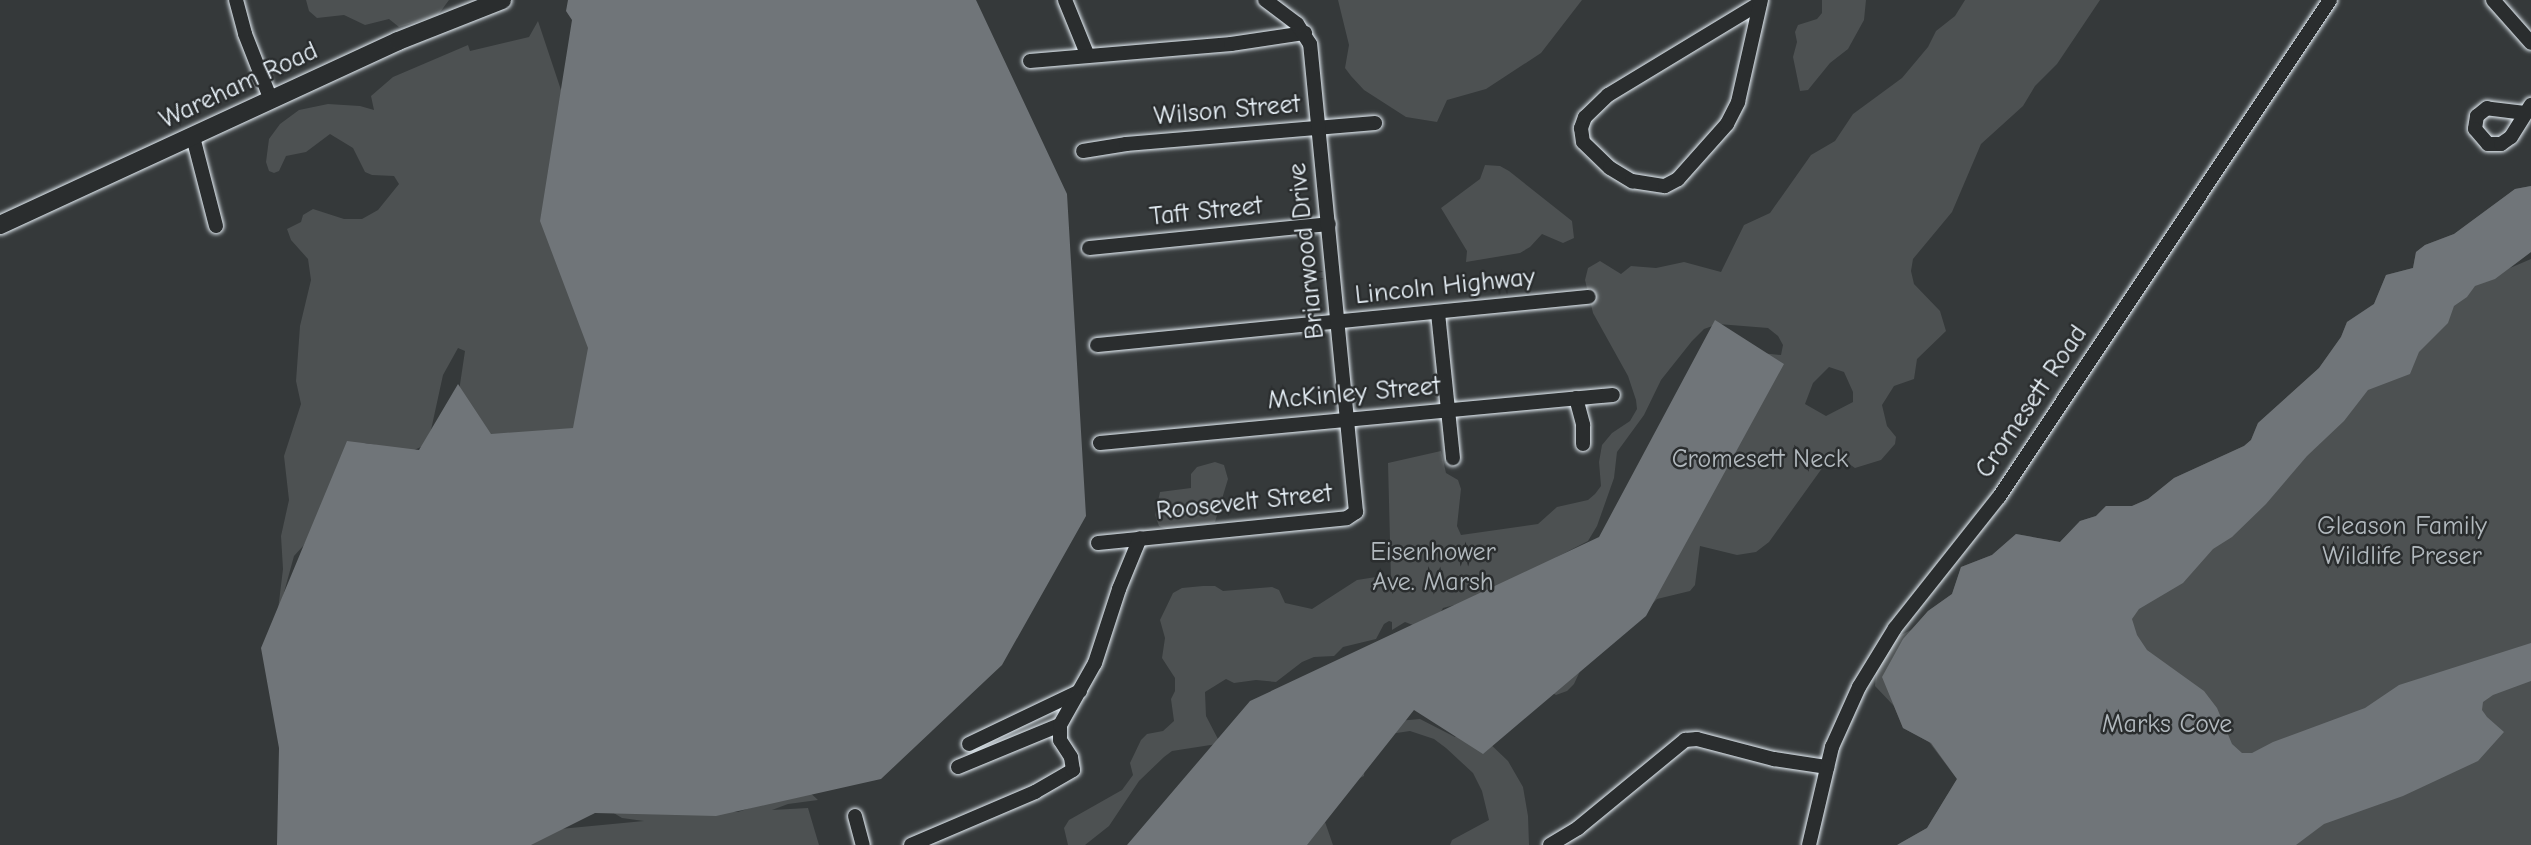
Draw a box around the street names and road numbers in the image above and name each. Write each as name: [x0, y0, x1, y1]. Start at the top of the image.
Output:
street label: Wareham Road: [155, 36, 323, 136]
street label: Wilson Street: [1153, 89, 1301, 133]
street label: Briarwood Drive: [1282, 161, 1332, 341]
street label: Taft Street: [1148, 191, 1264, 233]
street label: Lincoln Highway: [1353, 262, 1537, 312]
street label: Cromesett Road: [1969, 320, 2095, 484]
street label: McKinley Street: [1266, 371, 1442, 417]
street label: Roosevelt Street: [1155, 478, 1333, 528]

